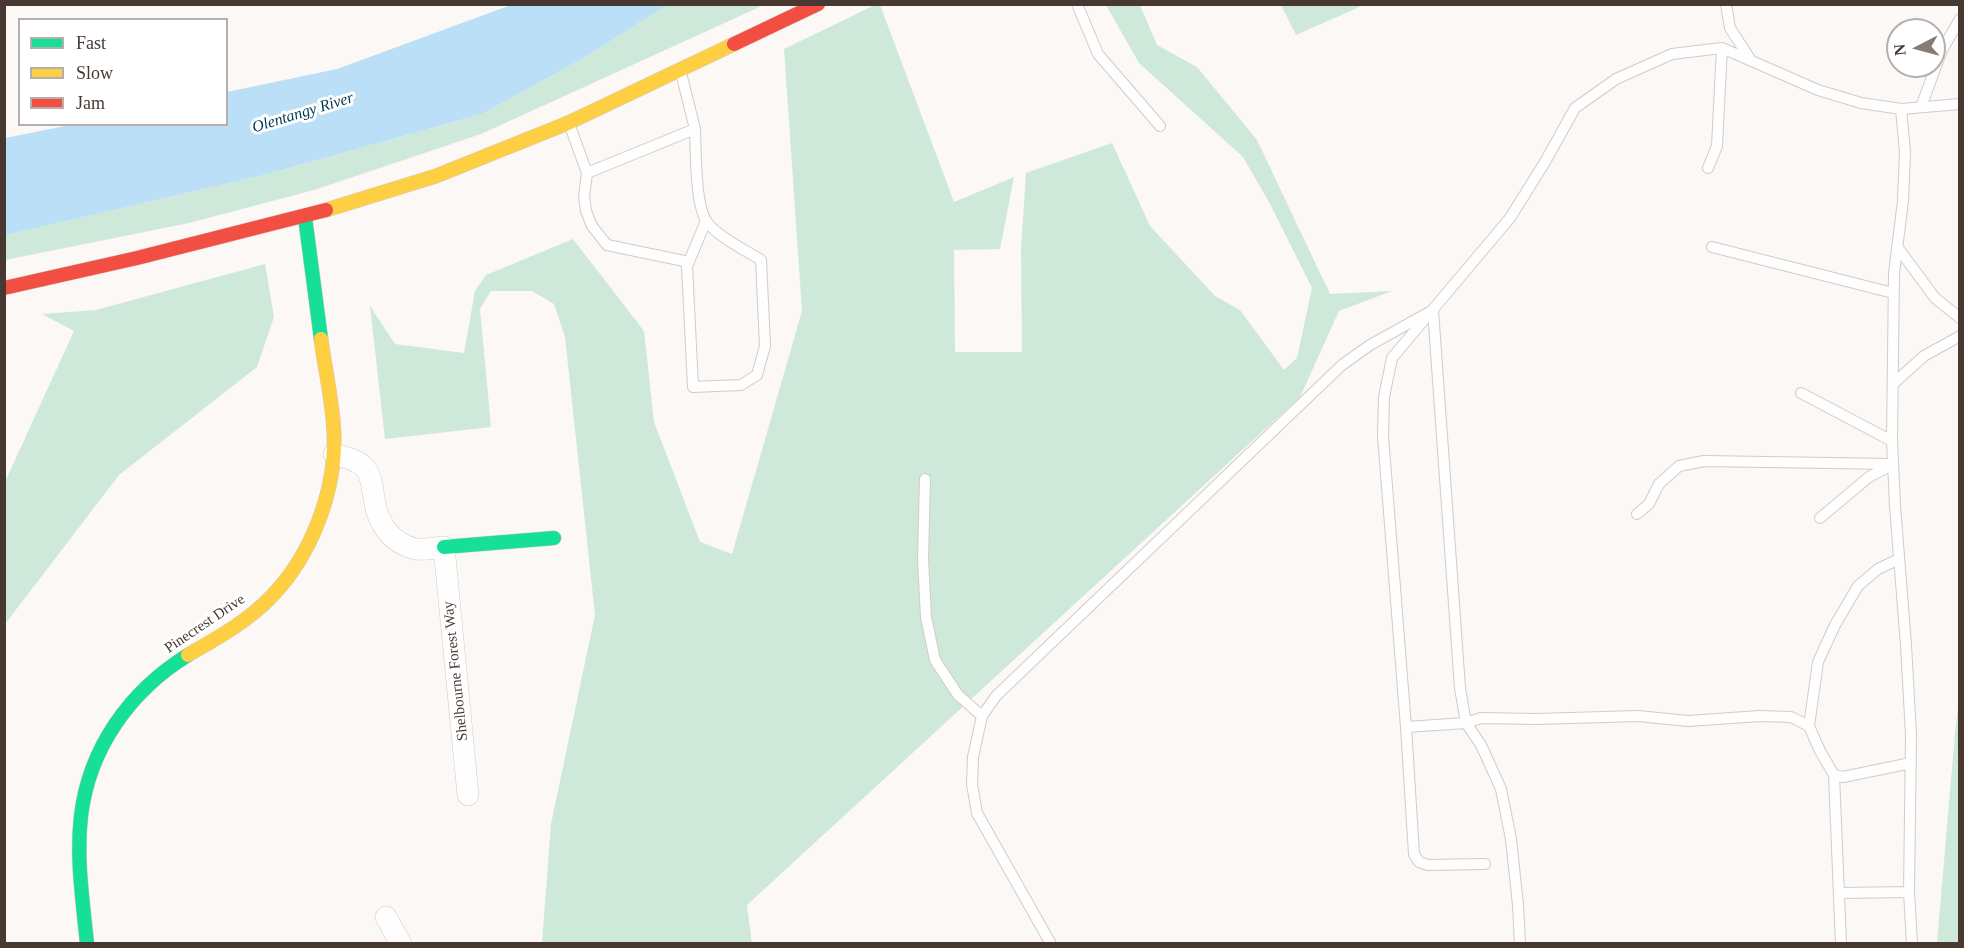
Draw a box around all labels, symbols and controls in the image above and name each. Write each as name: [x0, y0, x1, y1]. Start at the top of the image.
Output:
legend: [18, 18, 228, 126]
north arrow: [1886, 18, 1946, 78]
text: Fast: [76, 33, 106, 53]
text: N: [1891, 43, 1909, 56]
text: Slow: [76, 63, 113, 83]
water label: Olentangy River: [250, 88, 356, 138]
text: Jam: [76, 93, 105, 113]
street label: Pinecrest Drive: [161, 591, 249, 657]
street label: Shelbourne Forest Way: [440, 600, 472, 742]

